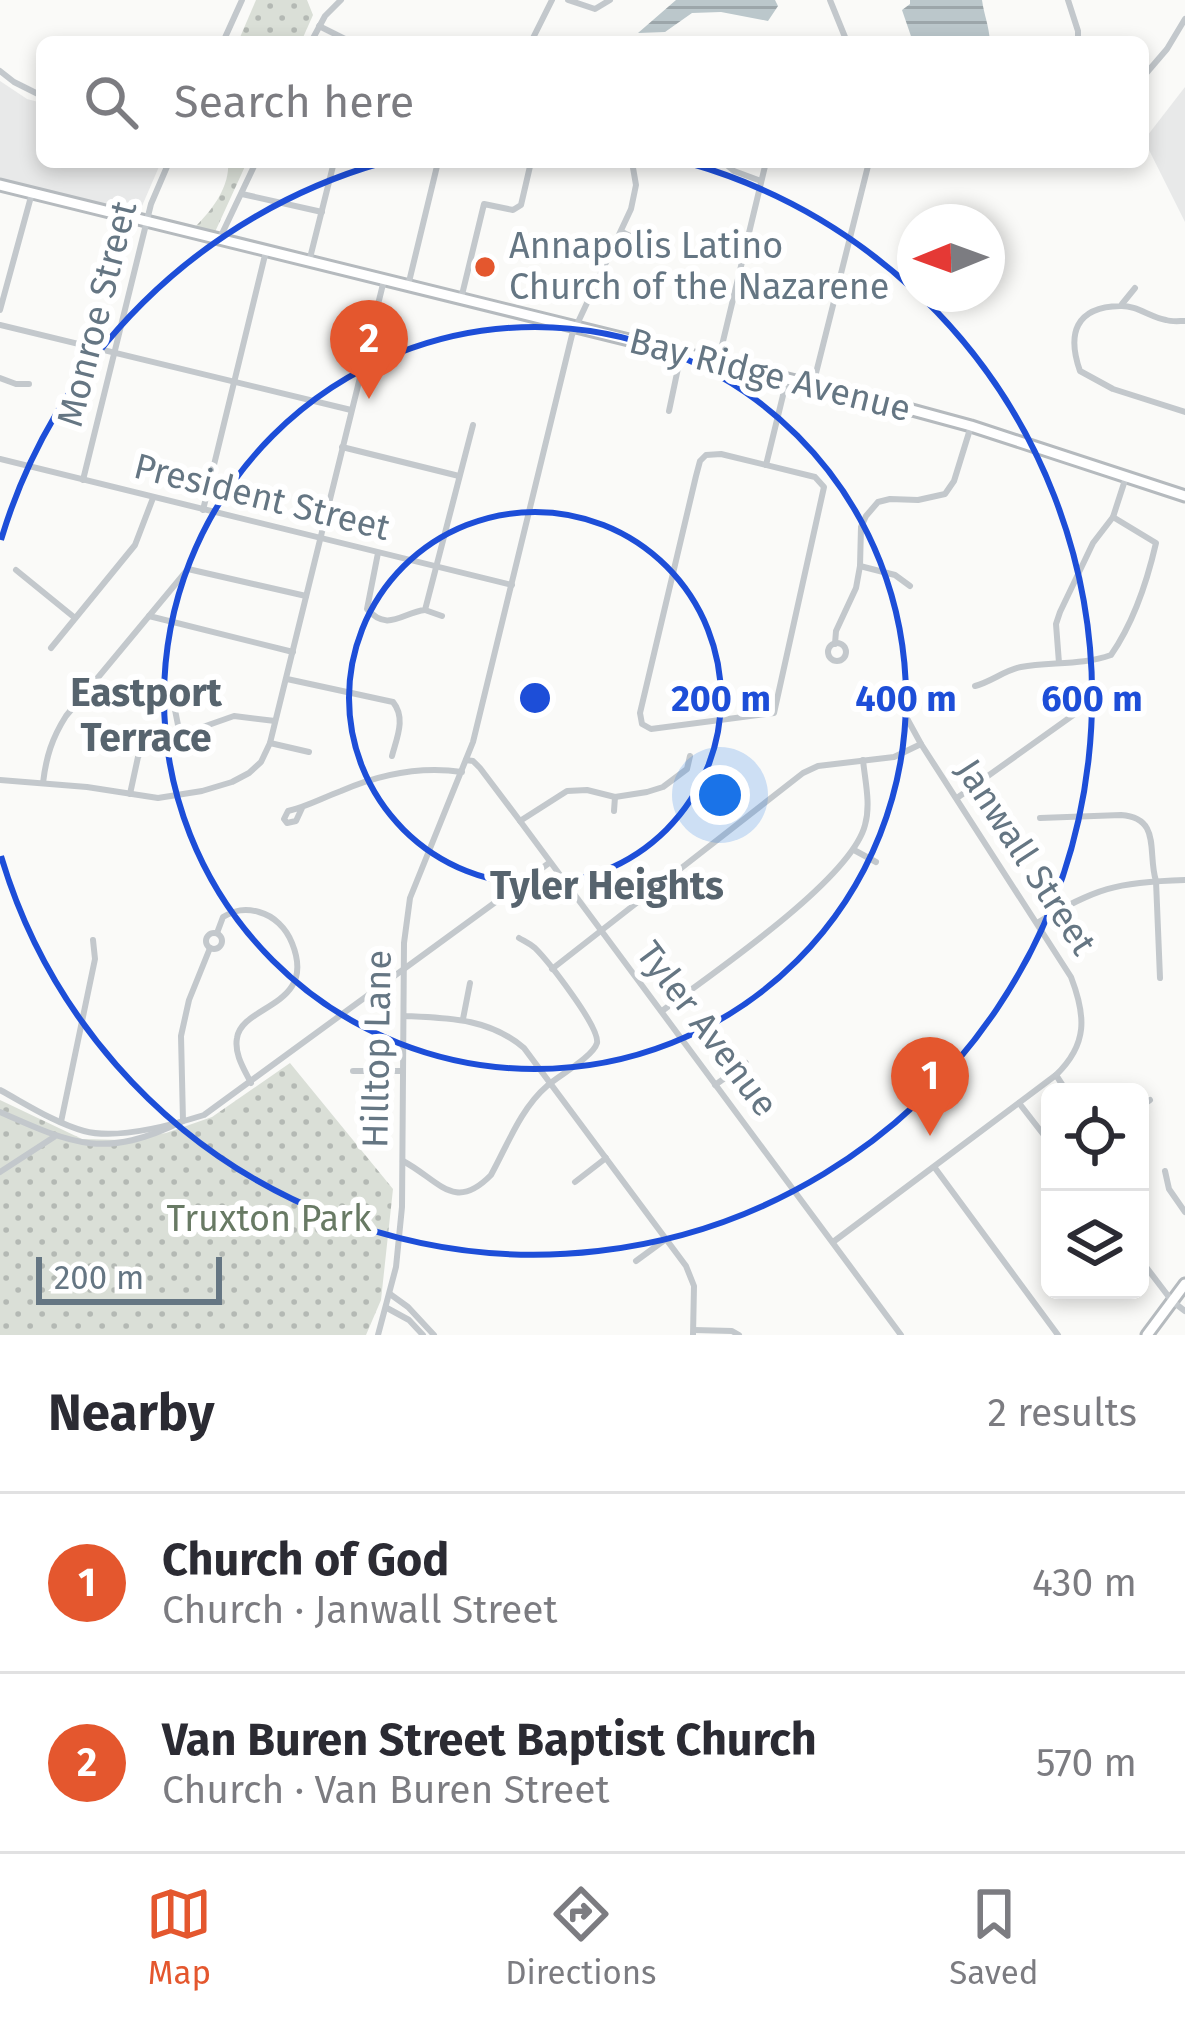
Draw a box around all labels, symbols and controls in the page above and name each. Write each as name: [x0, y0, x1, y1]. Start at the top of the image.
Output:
search box: [36, 36, 1149, 168]
icon: search: [78, 69, 144, 135]
text: Search here: [174, 75, 414, 129]
street label: Monroe Street: [48, 197, 146, 431]
north arrow: [897, 204, 1005, 312]
place label: Annapolis Latino Church of the Nazarene: [509, 224, 889, 309]
marker: Annapolis Latino Church of the Nazarene: [472, 254, 498, 280]
pin: 2: [330, 300, 408, 399]
street label: Bay Ridge Avenue: [625, 319, 915, 431]
street label: President Street: [130, 444, 394, 550]
district label: Eastport Terrace: [70, 670, 223, 761]
centre of rings: [514, 677, 556, 719]
text: 200 m: [671, 677, 771, 721]
text: 400 m: [855, 677, 957, 721]
text: 600 m: [1041, 677, 1143, 721]
street label: Janwall Street: [946, 751, 1106, 963]
your location: [690, 765, 750, 825]
district label: Tyler Heights: [490, 863, 724, 909]
street label: Tyler Avenue: [627, 933, 787, 1125]
street label: Hilltop Lane: [353, 950, 401, 1148]
pin: 1: [891, 1037, 969, 1136]
map controls: [1041, 1083, 1149, 1299]
button: locate: [1041, 1083, 1149, 1191]
button: layers: [1041, 1191, 1149, 1299]
park label: Truxton Park: [167, 1197, 372, 1241]
scale bar: [36, 1251, 222, 1304]
text: 200 m: [54, 1258, 144, 1298]
text: Nearby: [48, 1382, 214, 1444]
text: 2 results: [988, 1390, 1137, 1436]
text: Church of God: [162, 1533, 449, 1587]
text: 1: [78, 1560, 96, 1606]
text: 430 m: [1032, 1560, 1137, 1606]
text: Church · Janwall Street: [162, 1587, 558, 1633]
text: Van Buren Street Baptist Church: [162, 1713, 817, 1767]
text: 2: [77, 1740, 97, 1786]
text: 570 m: [1036, 1740, 1137, 1786]
text: Church · Van Buren Street: [162, 1767, 610, 1813]
tab: Map: [146, 1881, 212, 1993]
tab: Directions: [505, 1881, 657, 1993]
tab: Saved: [949, 1881, 1039, 1993]

